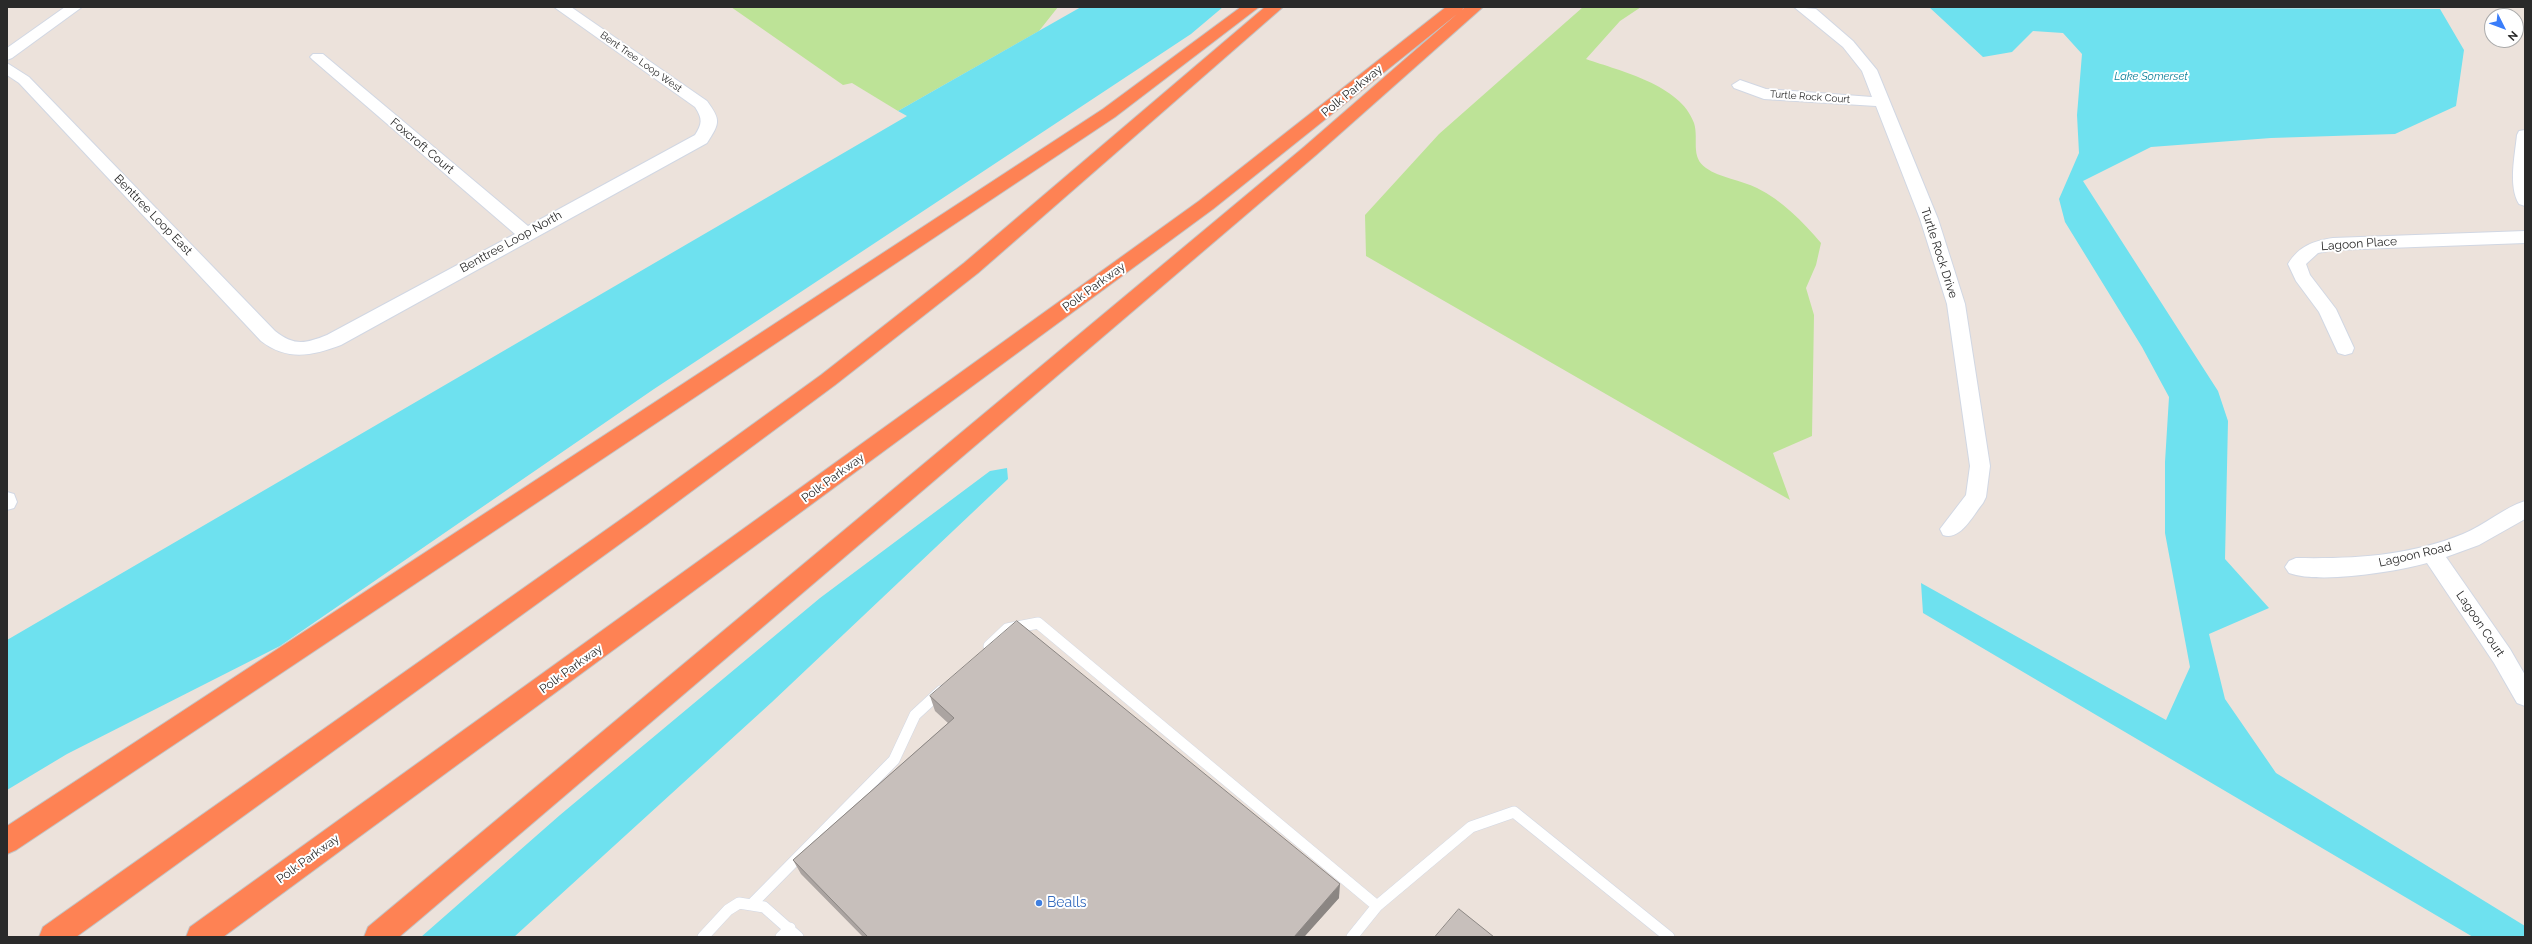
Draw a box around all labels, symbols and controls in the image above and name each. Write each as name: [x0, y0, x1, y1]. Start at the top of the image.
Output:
north arrow: [2484, 8, 2524, 48]
text: N: [2505, 28, 2520, 43]
street label: Bent Tree Loop West: [598, 29, 684, 95]
street label: Polk Parkway: [1319, 62, 1385, 120]
water label: Lake Somerset: [2114, 70, 2188, 84]
street label: Turtle Rock Court: [1769, 88, 1851, 106]
street label: Foxcroft Court: [387, 115, 457, 177]
street label: Benttree Loop East: [111, 172, 195, 258]
street label: Turtle Rock Drive: [1918, 206, 1960, 300]
street label: Benttree Loop North: [458, 208, 564, 276]
street label: Lagoon Place: [2321, 234, 2397, 254]
street label: Polk Parkway: [1060, 259, 1128, 315]
street label: Polk Parkway: [799, 450, 867, 506]
street label: Lagoon Road: [2377, 540, 2453, 570]
street label: Lagoon Court: [2453, 588, 2507, 660]
street label: Polk Parkway: [537, 641, 605, 697]
street label: Polk Parkway: [274, 831, 342, 887]
place label: Bealls: [1047, 895, 1087, 911]
marker: Bealls: [1034, 898, 1044, 908]

